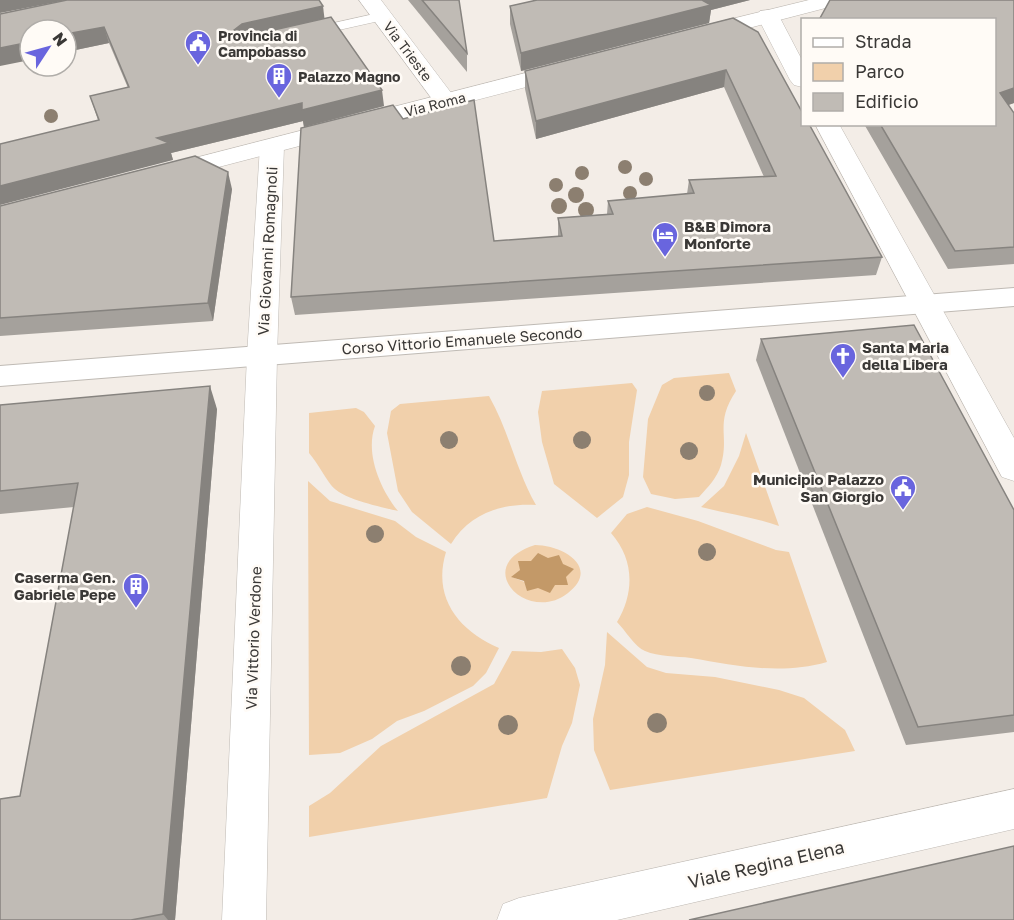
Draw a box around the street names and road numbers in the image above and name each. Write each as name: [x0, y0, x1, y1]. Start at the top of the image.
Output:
street label: Via Trieste: [380, 18, 436, 84]
street label: Via Roma: [403, 88, 467, 120]
street label: Via Giovanni Romagnoli: [254, 166, 280, 336]
street label: Corso Vittorio Emanuele Secondo: [341, 323, 583, 357]
street label: Via Vittorio Verdone: [242, 566, 265, 710]
street label: Viale Regina Elena: [686, 835, 846, 893]

